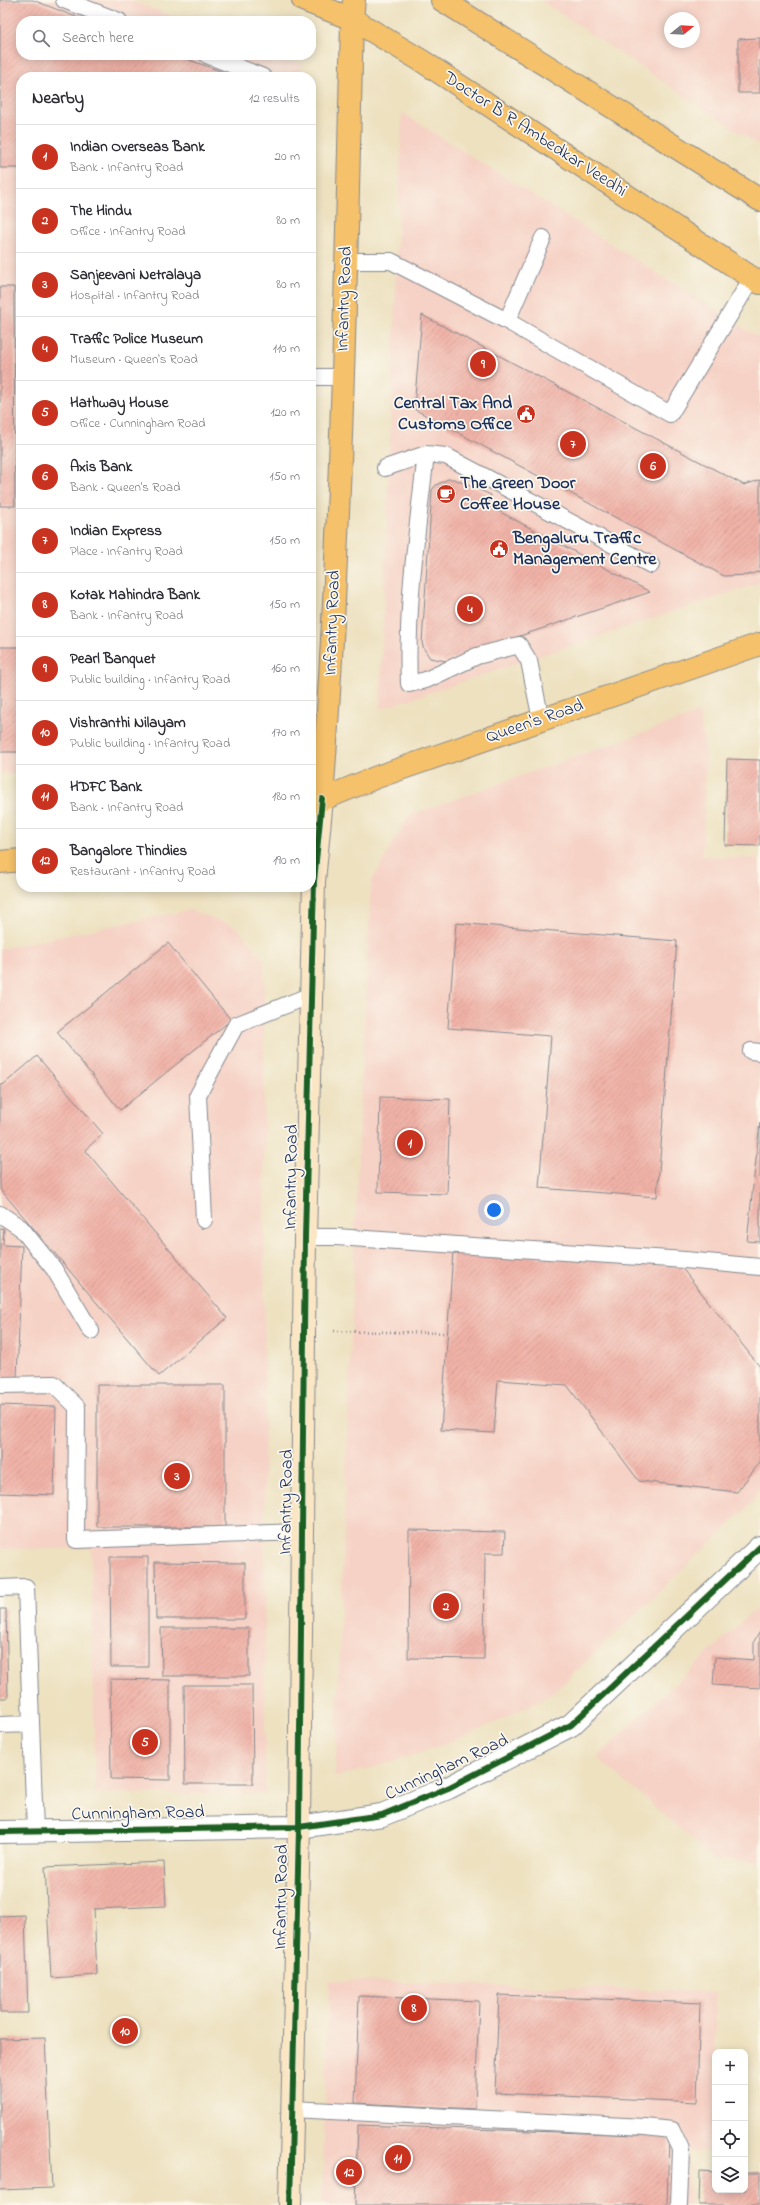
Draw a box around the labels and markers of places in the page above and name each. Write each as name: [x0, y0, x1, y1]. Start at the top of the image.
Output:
pin: 9: [470, 349, 496, 379]
place label: Central Tax And Customs Office: [394, 391, 513, 438]
public building icon: Central Tax And Customs Office: [515, 403, 537, 425]
pin: 7: [560, 429, 586, 459]
pin: 6: [640, 451, 666, 481]
place label: The Green Door Coffee House: [460, 471, 576, 518]
cafe icon: The Green Door Coffee House: [435, 483, 457, 505]
place label: Bengaluru Traffic Management Centre: [512, 526, 657, 574]
public building icon: Bengaluru Traffic Management Centre: [488, 538, 510, 560]
pin: 4: [457, 594, 483, 624]
pin: 1: [397, 1128, 423, 1158]
pin: 3: [164, 1461, 190, 1491]
pin: 2: [433, 1591, 459, 1621]
pin: 5: [132, 1727, 158, 1757]
pin: 8: [401, 1993, 427, 2023]
pin: 10: [112, 2016, 138, 2046]
pin: 11: [385, 2143, 411, 2173]
pin: 12: [336, 2157, 362, 2187]

